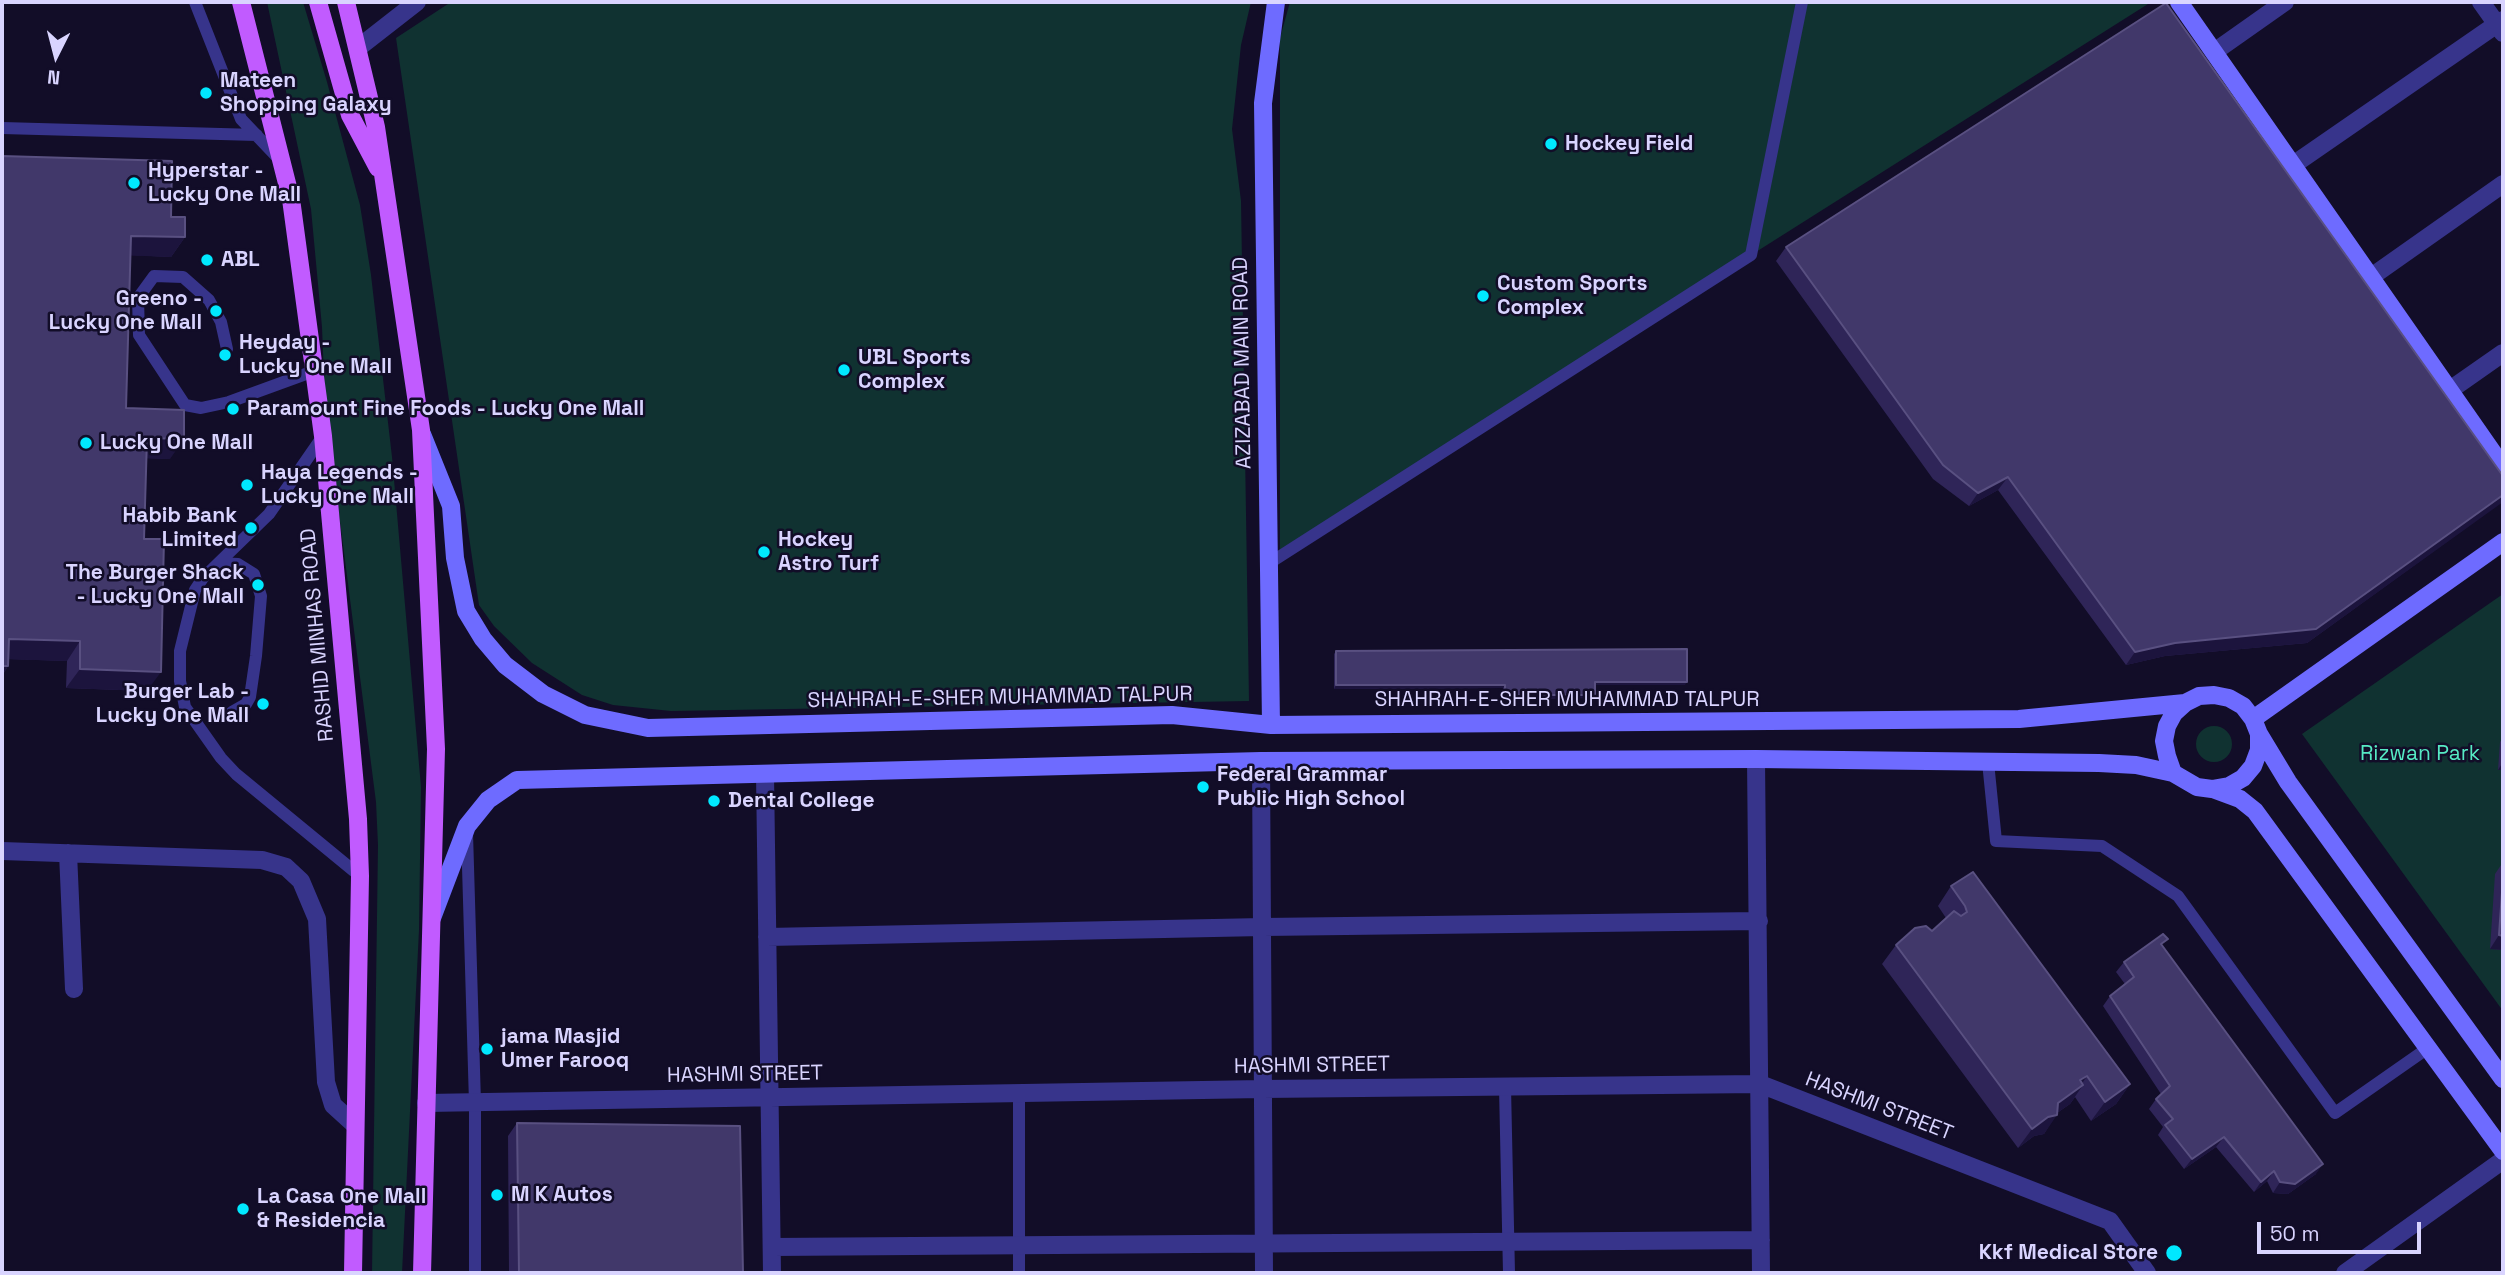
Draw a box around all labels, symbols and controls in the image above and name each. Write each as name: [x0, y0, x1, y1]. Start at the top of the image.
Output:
north arrow: [21, 21, 91, 91]
text: N: [46, 64, 61, 90]
place label: Mateen Shopping Galaxy: [220, 68, 392, 118]
marker: Mateen Shopping Galaxy: [198, 85, 214, 101]
place label: Hockey Field: [1565, 131, 1693, 157]
marker: Hockey Field: [1543, 136, 1559, 152]
place label: Hyperstar - Lucky One Mall: [148, 158, 301, 208]
marker: Hyperstar - Lucky One Mall: [126, 175, 142, 191]
place label: ABL: [221, 247, 260, 273]
marker: ABL: [199, 252, 215, 268]
street label: AZIZABAD MAIN ROAD: [1229, 257, 1257, 469]
place label: Custom Sports Complex: [1497, 271, 1647, 321]
place label: Greeno - Lucky One Mall: [49, 286, 202, 336]
marker: Custom Sports Complex: [1475, 288, 1491, 304]
marker: Greeno - Lucky One Mall: [208, 303, 224, 319]
place label: Heyday - Lucky One Mall: [239, 330, 392, 380]
place label: UBL Sports Complex: [858, 345, 971, 395]
marker: Heyday - Lucky One Mall: [217, 347, 233, 363]
marker: UBL Sports Complex: [836, 362, 852, 378]
place label: Paramount Fine Foods - Lucky One Mall: [247, 396, 644, 422]
marker: Paramount Fine Foods - Lucky One Mall: [225, 401, 241, 417]
place label: Lucky One Mall: [100, 430, 253, 456]
marker: Lucky One Mall: [78, 435, 94, 451]
place label: Haya Legends - Lucky One Mall: [261, 460, 418, 510]
marker: Haya Legends - Lucky One Mall: [239, 477, 255, 493]
place label: Habib Bank Limited: [123, 503, 237, 553]
marker: Habib Bank Limited: [243, 520, 259, 536]
street label: RASHID MINHAS ROAD: [296, 527, 340, 743]
place label: Hockey Astro Turf: [778, 527, 879, 577]
marker: Hockey Astro Turf: [756, 544, 772, 560]
place label: The Burger Shack - Lucky One Mall: [66, 560, 244, 610]
marker: The Burger Shack - Lucky One Mall: [250, 577, 266, 593]
place label: Burger Lab - Lucky One Mall: [96, 679, 249, 729]
street label: SHAHRAH-E-SHER MUHAMMAD TALPUR: [807, 682, 1193, 714]
street label: SHAHRAH-E-SHER MUHAMMAD TALPUR: [1374, 687, 1760, 713]
marker: Burger Lab - Lucky One Mall: [255, 696, 271, 712]
park label: Rizwan Park: [2360, 741, 2480, 767]
place label: Federal Grammar Public High School: [1217, 762, 1405, 812]
marker: Federal Grammar Public High School: [1195, 779, 1211, 795]
place label: Dental College: [728, 788, 875, 814]
marker: Dental College: [706, 793, 722, 809]
place label: jama Masjid Umer Farooq: [501, 1024, 629, 1074]
marker: jama Masjid Umer Farooq: [479, 1041, 495, 1057]
street label: HASHMI STREET: [1234, 1052, 1390, 1080]
street label: HASHMI STREET: [667, 1061, 823, 1089]
street label: HASHMI STREET: [1802, 1067, 1956, 1147]
place label: M K Autos: [511, 1182, 613, 1208]
place label: La Casa One Mall & Residencia: [257, 1184, 426, 1234]
marker: M K Autos: [489, 1187, 505, 1203]
marker: La Casa One Mall & Residencia: [235, 1201, 251, 1217]
scale bar: [2260, 1208, 2424, 1252]
text: 50 m: [2270, 1220, 2320, 1247]
place label: Kkf Medical Store: [1979, 1240, 2158, 1266]
marker: Kkf Medical Store: [2164, 1243, 2184, 1263]

